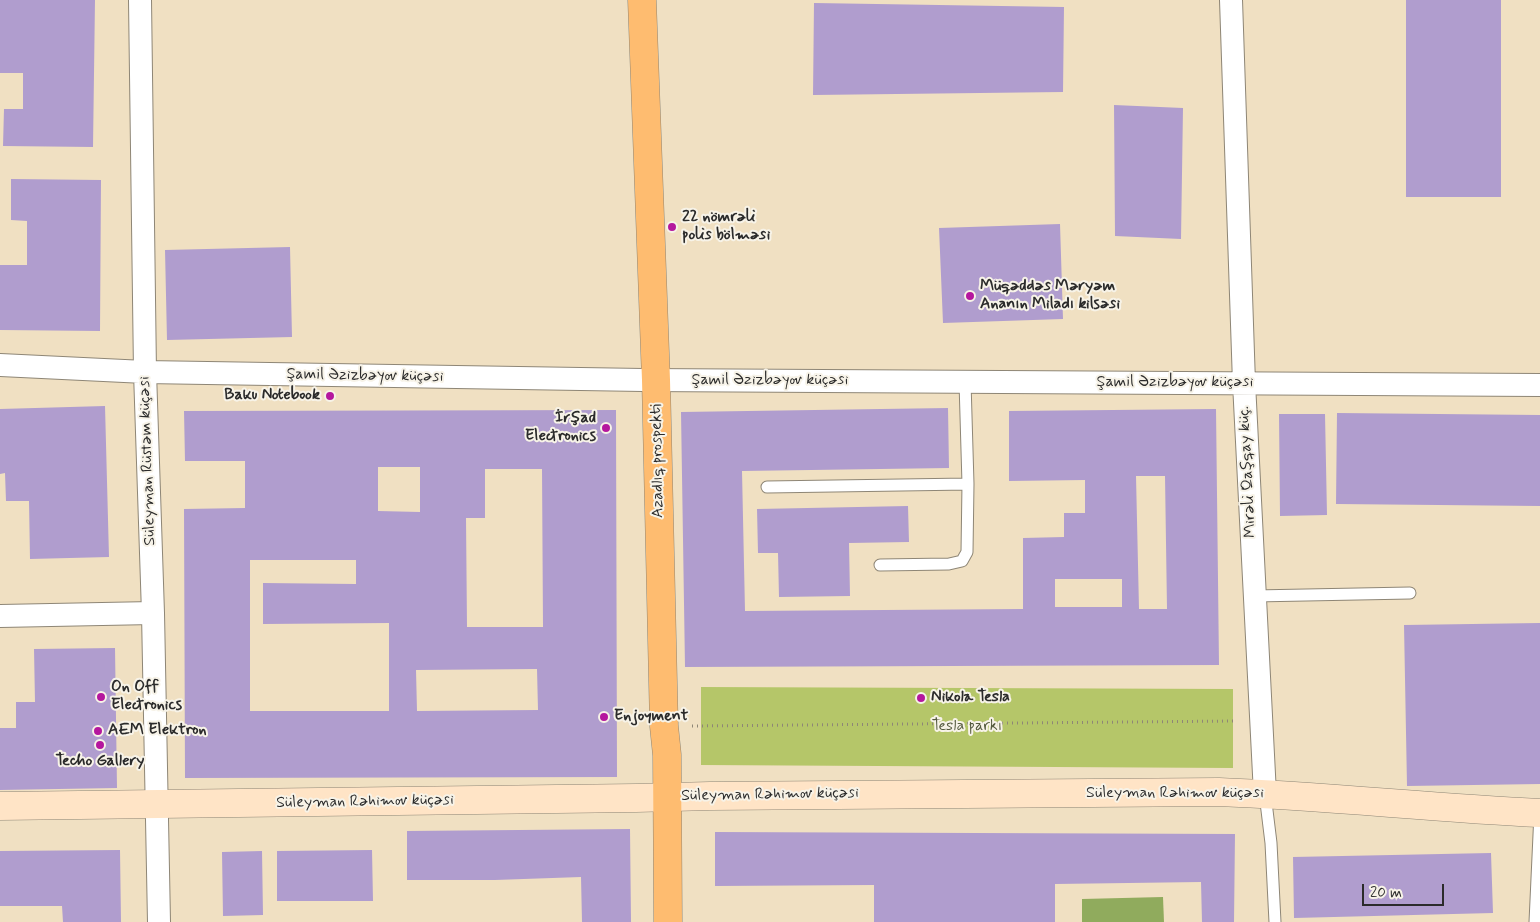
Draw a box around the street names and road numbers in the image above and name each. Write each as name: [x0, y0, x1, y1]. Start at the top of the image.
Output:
street label: Şamil Əzizbəyov küçəsi: [286, 365, 444, 387]
street label: Şamil Əzizbəyov küçəsi: [692, 371, 848, 391]
street label: Şamil Əzizbəyov küçəsi: [1097, 373, 1253, 393]
street label: Süleyman Rüstəm küçəsi: [135, 376, 161, 546]
street label: Azadlıq prospekti: [647, 404, 669, 518]
street label: Mirəli Qaşqay küç.: [1235, 406, 1261, 538]
street label: Süleyman Rəhimov küçəsi: [681, 784, 859, 806]
street label: Süleyman Rəhimov küçəsi: [1086, 784, 1264, 804]
street label: Süleyman Rəhimov küçəsi: [276, 791, 454, 813]

